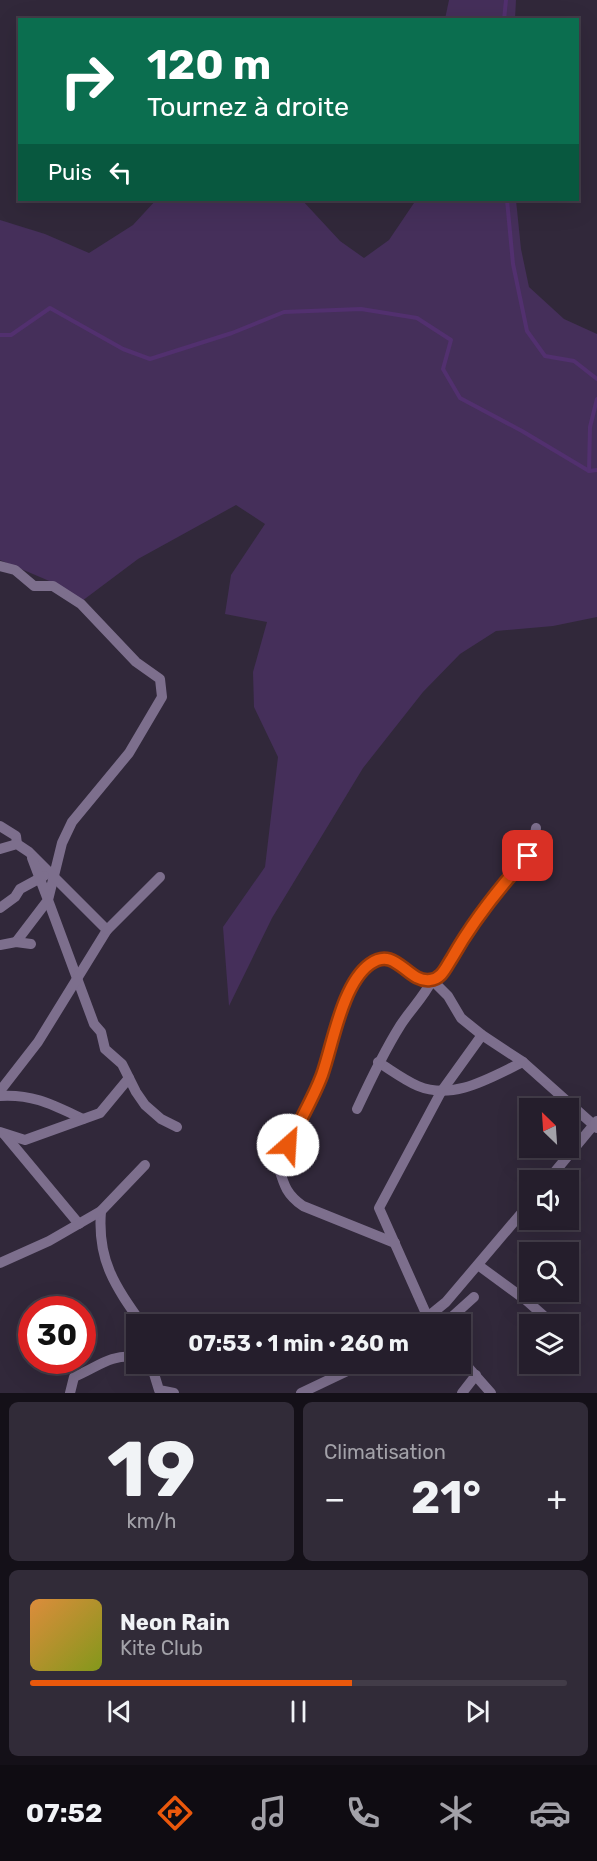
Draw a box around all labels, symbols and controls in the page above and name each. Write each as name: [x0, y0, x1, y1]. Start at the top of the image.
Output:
text: 120 m: [147, 40, 271, 90]
icon: right: [48, 42, 126, 120]
text: Tournez à droite: [147, 91, 349, 123]
icon: left: [104, 156, 137, 189]
text: Puis: [48, 159, 92, 186]
pin: [502, 830, 553, 881]
icon: arrive: [511, 839, 544, 872]
north arrow: [519, 1098, 579, 1158]
map controls: [519, 1098, 579, 1374]
position arrow: [256, 1113, 320, 1177]
button: sound: [519, 1170, 579, 1230]
button: search: [519, 1242, 579, 1302]
speed limit sign: 30: [18, 1296, 96, 1374]
button: layers: [519, 1314, 579, 1374]
text: 07:53 · 1 min · 260 m: [188, 1330, 409, 1357]
text: 19: [107, 1423, 196, 1516]
text: Climatisation: [324, 1440, 446, 1464]
text: 21°: [411, 1471, 481, 1524]
text: −: [324, 1479, 345, 1518]
text: +: [546, 1479, 567, 1518]
text: km/h: [127, 1509, 176, 1533]
text: Neon Rain: [120, 1609, 230, 1636]
text: Kite Club: [120, 1636, 203, 1660]
icon: previous: [103, 1695, 136, 1728]
icon: pause: [282, 1695, 315, 1728]
icon: next: [461, 1695, 494, 1728]
icon: directions: [154, 1792, 196, 1834]
icon: music: [248, 1792, 290, 1834]
icon: phone: [342, 1792, 384, 1834]
icon: climate: [435, 1792, 477, 1834]
icon: car: [529, 1792, 571, 1834]
text: 07:52: [26, 1797, 103, 1829]

